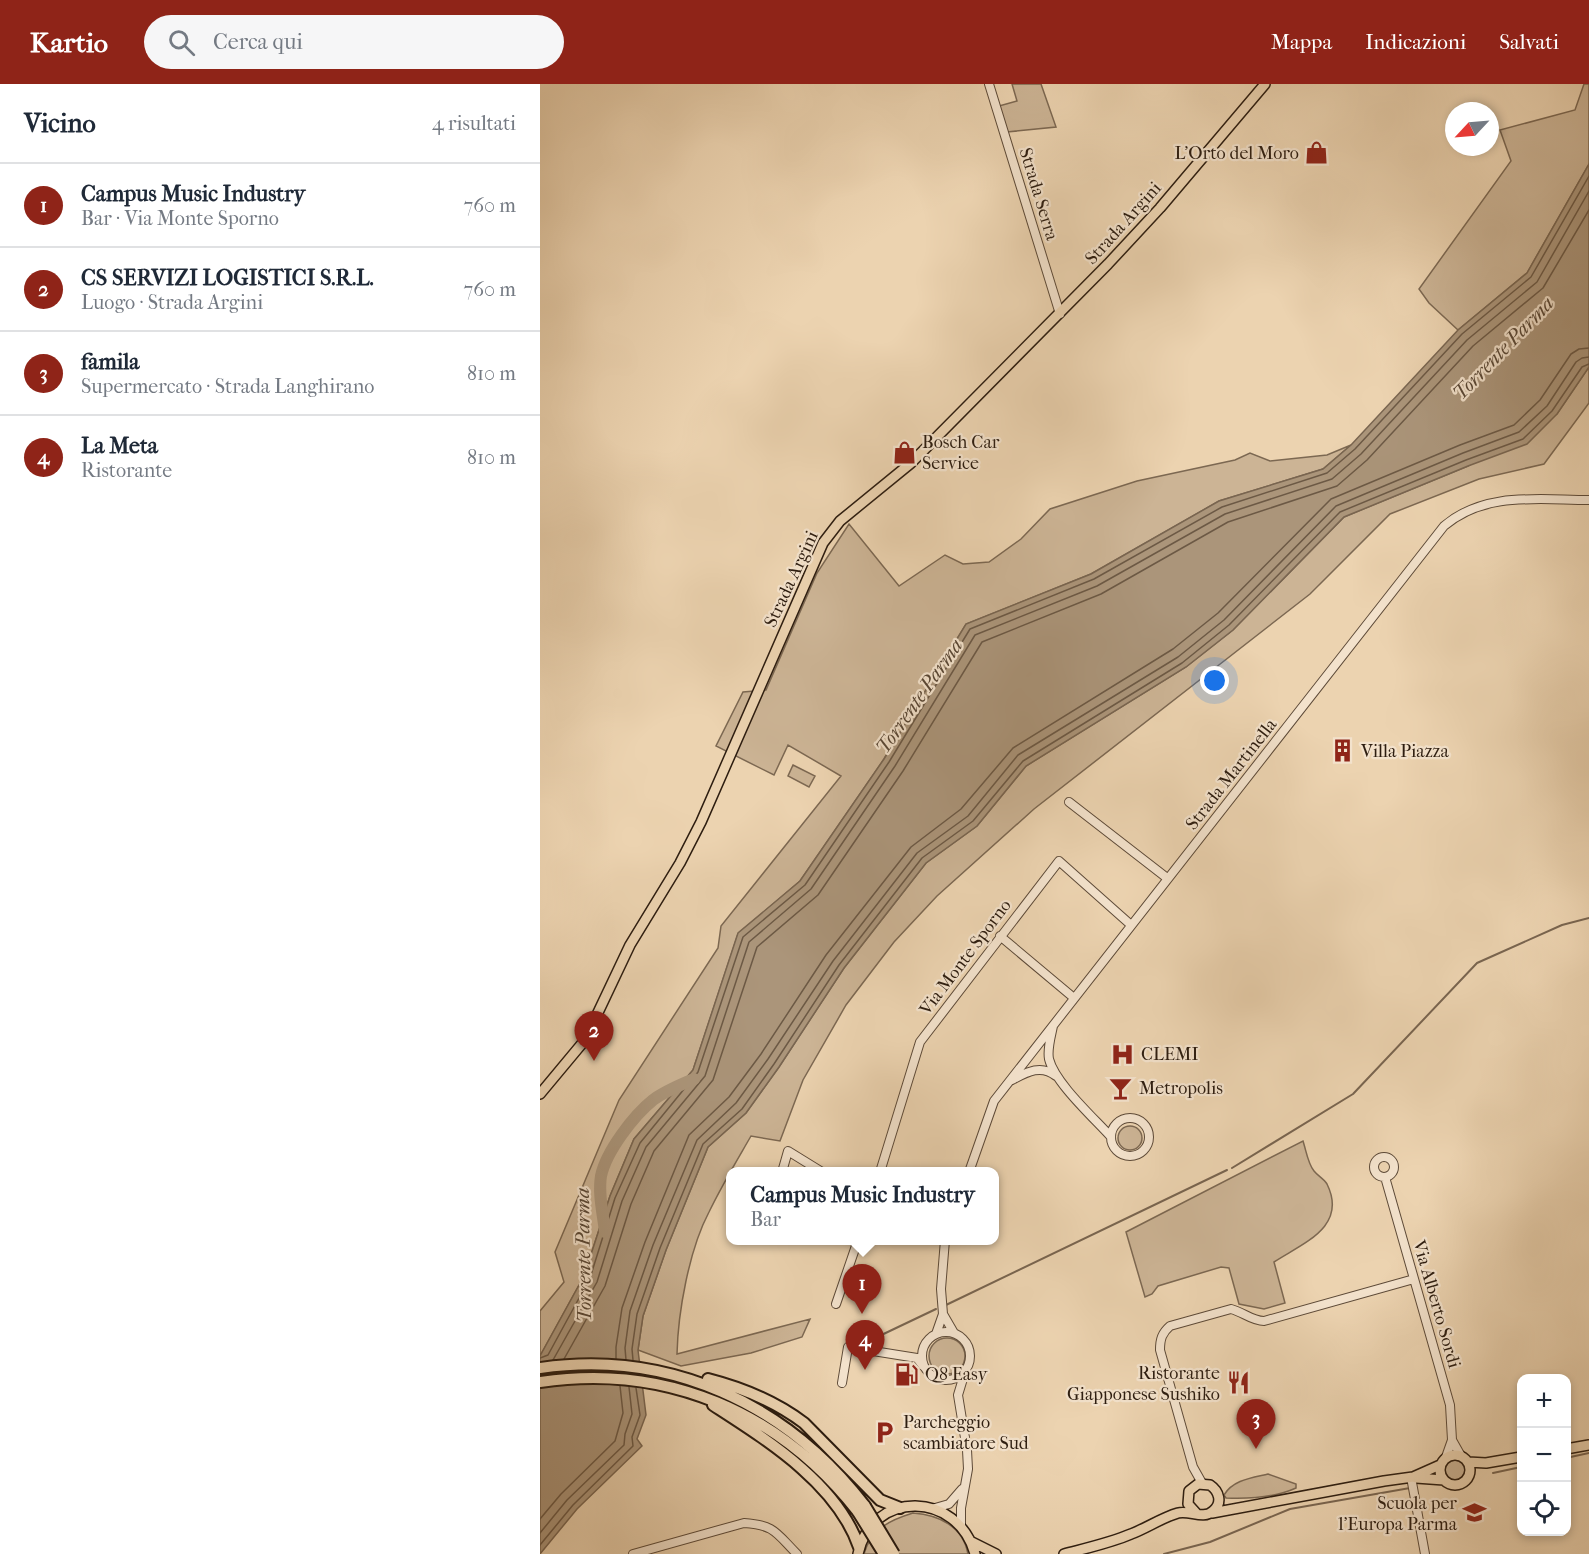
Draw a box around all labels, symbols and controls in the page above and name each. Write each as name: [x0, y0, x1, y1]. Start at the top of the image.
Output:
search box: [144, 15, 564, 69]
text: Kartio: [30, 26, 108, 59]
icon: search: [165, 26, 198, 59]
text: Cerca qui: [213, 29, 303, 55]
text: Mappa: [1271, 30, 1332, 54]
text: Indicazioni: [1365, 30, 1466, 54]
text: Salvati: [1499, 30, 1559, 54]
north arrow: [1445, 102, 1499, 156]
text: Vicino: [24, 108, 96, 139]
text: 4 risultati: [432, 112, 516, 135]
shop icon: L'Orto del Moro: [1304, 140, 1330, 166]
place label: L'Orto del Moro: [1175, 143, 1299, 164]
street label: Strada Serra: [1015, 145, 1063, 244]
street label: Strada Argini: [1081, 177, 1166, 269]
text: Campus Music Industry: [81, 181, 305, 207]
text: 1: [40, 194, 47, 217]
text: 760 m: [464, 194, 516, 217]
text: Bar · Via Monte Sporno: [81, 207, 279, 230]
text: CS SERVIZI LOGISTICI S.R.L.: [81, 265, 374, 291]
text: 2: [38, 278, 49, 301]
text: 760 m: [464, 278, 516, 301]
text: Luogo · Strada Argini: [81, 291, 263, 314]
water label: Torrente Parma: [1448, 292, 1558, 405]
text: famila: [81, 349, 140, 375]
text: 3: [39, 362, 48, 385]
text: 810 m: [467, 362, 516, 385]
text: Supermercato · Strada Langhirano: [81, 375, 375, 398]
place label: Bosch Car Service: [922, 432, 1000, 474]
text: La Meta: [81, 433, 158, 459]
shop icon: Bosch Car Service: [891, 439, 917, 465]
text: 4: [38, 446, 49, 469]
text: 810 m: [467, 446, 516, 469]
text: Ristorante: [81, 459, 172, 482]
street label: Strada Argini: [760, 527, 823, 631]
water label: Torrente Parma: [871, 634, 967, 758]
your location: [1200, 666, 1229, 695]
street label: Strada Martinella: [1181, 714, 1282, 834]
building icon: Villa Piazza: [1330, 738, 1356, 764]
place label: Villa Piazza: [1360, 741, 1450, 762]
street label: Via Monte Sporno: [915, 895, 1016, 1020]
pin: 2: [574, 1012, 614, 1061]
hospital icon: CLEMI: [1110, 1041, 1136, 1067]
place label: CLEMI: [1141, 1044, 1198, 1065]
bar icon: Metropolis: [1108, 1075, 1134, 1101]
place label: Metropolis: [1139, 1078, 1223, 1099]
popup: [726, 1167, 999, 1245]
text: Campus Music Industry: [750, 1182, 975, 1208]
water label: Torrente Parma: [571, 1187, 596, 1323]
text: Bar: [750, 1208, 781, 1231]
street label: Via Alberto Sordi: [1408, 1237, 1465, 1371]
pin: 1: [842, 1264, 882, 1314]
pin: 4: [846, 1320, 884, 1370]
fuel station icon: Q8 Easy: [894, 1361, 920, 1387]
place label: Ristorante Giapponese Sushiko: [1067, 1363, 1220, 1405]
place label: Q8 Easy: [925, 1364, 989, 1385]
restaurant icon: Ristorante Giapponese Sushiko: [1225, 1370, 1251, 1396]
map controls: [1517, 1374, 1571, 1536]
button: +: [1517, 1374, 1571, 1428]
pin: 3: [1236, 1400, 1276, 1449]
place label: Parcheggio scambiatore Sud: [903, 1412, 1029, 1454]
parking icon: Parcheggio scambiatore Sud: [872, 1419, 898, 1445]
button: −: [1517, 1428, 1571, 1482]
button: locate: [1517, 1482, 1571, 1536]
place label: Scuola per l'Europa Parma: [1337, 1493, 1458, 1535]
school or university icon: Scuola per l'Europa Parma: [1462, 1500, 1488, 1526]

